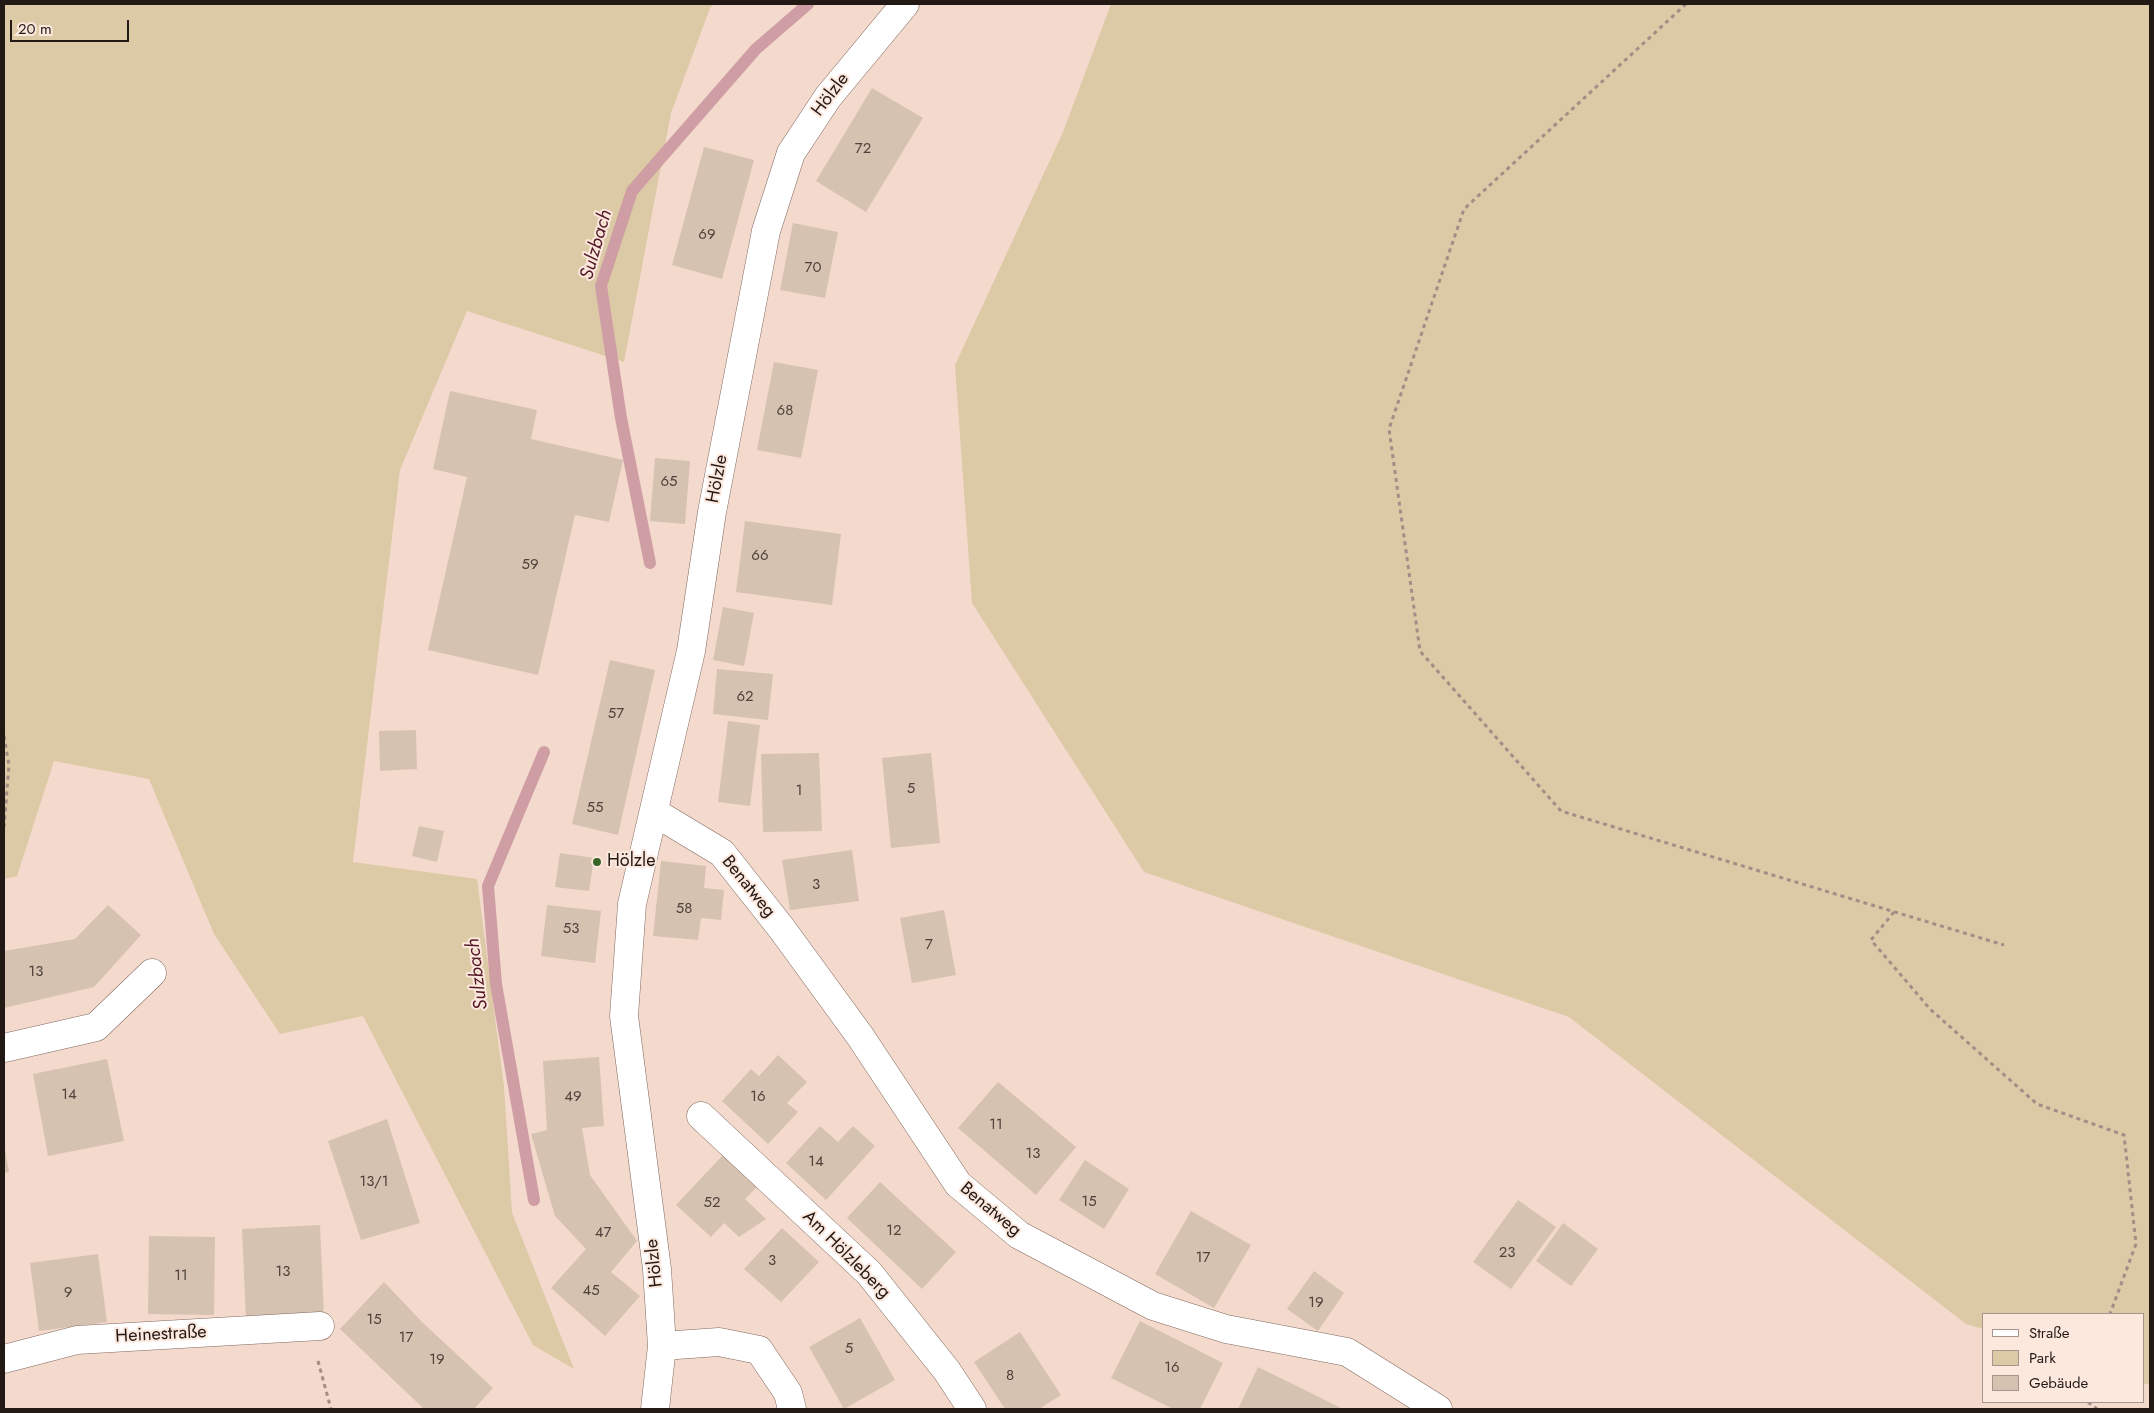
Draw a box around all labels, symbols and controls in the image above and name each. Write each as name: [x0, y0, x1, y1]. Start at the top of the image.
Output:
scale bar: [12, 10, 131, 42]
text: 20 m: [18, 18, 52, 40]
street label: Hölzle: [808, 69, 854, 121]
house number: 72: [855, 140, 871, 158]
water label: Sulzbach: [576, 207, 618, 283]
house number: 69: [698, 226, 716, 244]
house number: 70: [805, 259, 821, 277]
house number: 68: [777, 402, 793, 420]
street label: Hölzle: [703, 453, 733, 505]
house number: 65: [660, 473, 678, 491]
house number: 66: [751, 547, 769, 565]
house number: 59: [521, 556, 539, 574]
house number: 62: [736, 688, 754, 706]
house number: 57: [608, 705, 624, 723]
house number: 5: [907, 780, 915, 798]
house number: 1: [796, 782, 802, 800]
house number: 55: [587, 799, 603, 817]
place label: Hölzle: [607, 851, 656, 873]
street label: Benatweg: [717, 852, 779, 922]
marker: Hölzle: [591, 856, 603, 868]
house number: 3: [812, 876, 820, 894]
house number: 58: [676, 900, 692, 918]
house number: 53: [563, 920, 579, 938]
house number: 7: [925, 936, 933, 954]
water label: Sulzbach: [462, 937, 494, 1011]
house number: 13: [29, 963, 43, 981]
house number: 14: [61, 1086, 77, 1104]
house number: 49: [564, 1088, 582, 1106]
house number: 16: [750, 1088, 766, 1106]
house number: 11: [989, 1116, 1003, 1134]
house number: 13: [1026, 1145, 1040, 1163]
house number: 14: [808, 1153, 824, 1171]
house number: 13/1: [359, 1173, 389, 1191]
street label: Benatweg: [955, 1178, 1025, 1242]
house number: 15: [1081, 1193, 1097, 1211]
house number: 52: [704, 1194, 720, 1212]
street label: Am Hölzleberg: [798, 1207, 894, 1303]
house number: 12: [886, 1222, 902, 1240]
house number: 47: [595, 1224, 611, 1242]
street label: Hölzle: [642, 1238, 668, 1288]
house number: 23: [1499, 1244, 1515, 1262]
house number: 17: [1196, 1249, 1210, 1267]
house number: 3: [768, 1252, 776, 1270]
house number: 13: [276, 1263, 290, 1281]
house number: 11: [174, 1267, 188, 1285]
house number: 45: [582, 1282, 600, 1300]
house number: 9: [64, 1284, 72, 1302]
house number: 19: [1308, 1294, 1324, 1312]
house number: 15: [366, 1311, 382, 1329]
legend: [1982, 1313, 2144, 1403]
street label: Heinestraße: [115, 1322, 207, 1348]
text: Straße: [2029, 1322, 2069, 1344]
house number: 17: [399, 1329, 413, 1347]
house number: 5: [845, 1340, 853, 1358]
text: Park: [2029, 1347, 2056, 1369]
house number: 19: [429, 1351, 445, 1369]
house number: 16: [1164, 1359, 1180, 1377]
house number: 8: [1006, 1367, 1014, 1385]
text: Gebäude: [2029, 1372, 2088, 1394]

